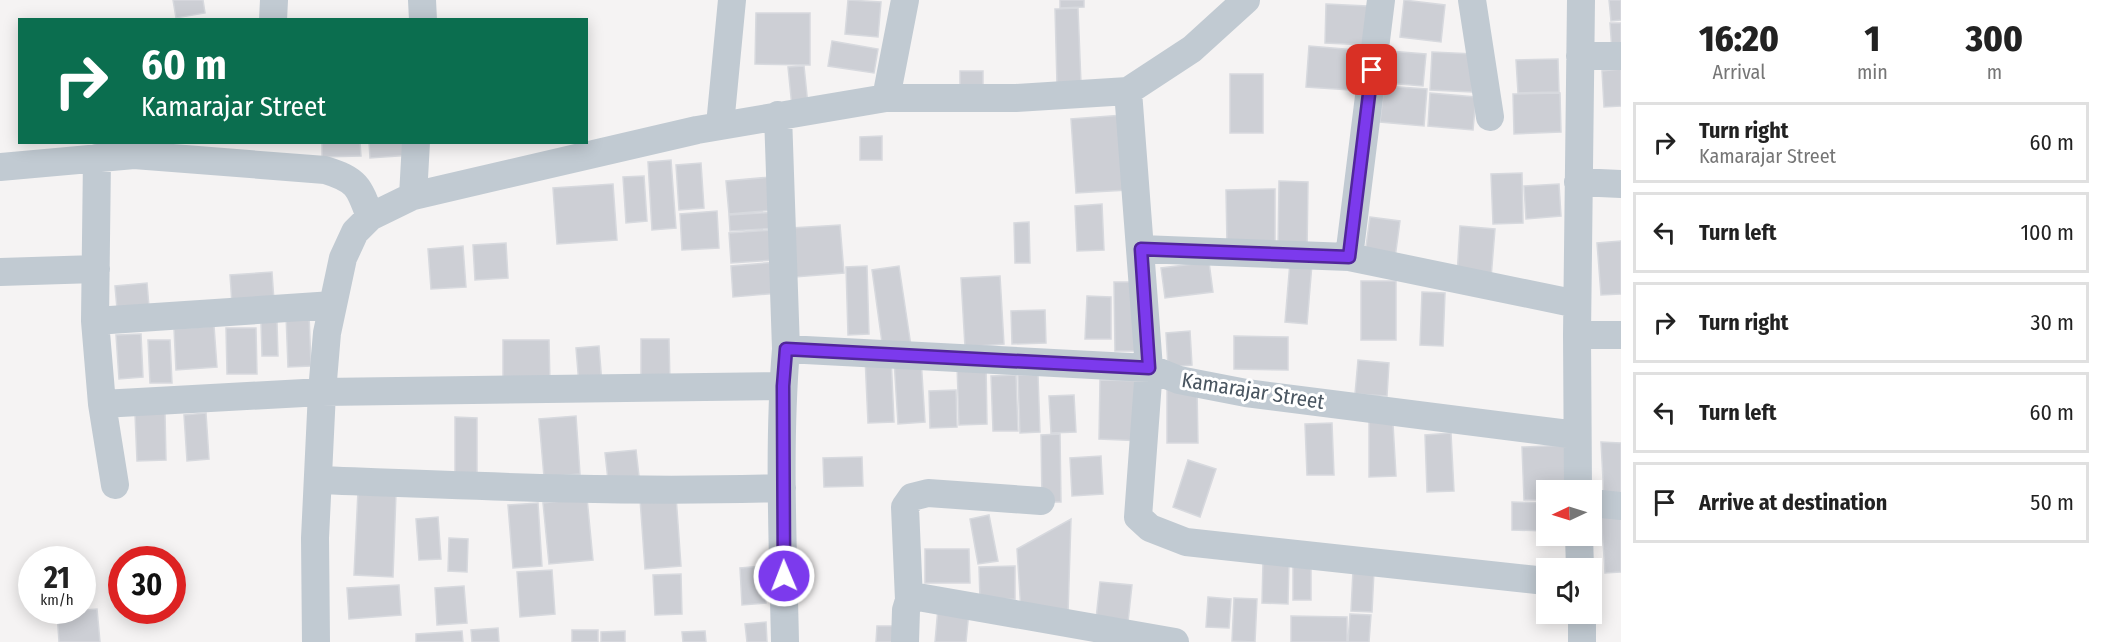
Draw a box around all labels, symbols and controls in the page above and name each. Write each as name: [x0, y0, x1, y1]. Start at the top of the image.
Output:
text: 16:20: [1699, 17, 1779, 61]
text: 1: [1865, 17, 1880, 61]
text: 300: [1966, 17, 2023, 61]
text: 60 m: [141, 40, 227, 90]
icon: right: [42, 42, 120, 120]
pin: [1346, 44, 1397, 95]
icon: arrive: [1355, 53, 1388, 86]
text: Arrival: [1712, 60, 1765, 84]
text: min: [1857, 60, 1888, 84]
text: m: [1987, 60, 2002, 84]
text: Kamarajar Street: [141, 91, 326, 123]
text: Turn right: [1699, 117, 1788, 144]
icon: right: [1648, 126, 1681, 159]
text: 60 m: [2030, 129, 2074, 156]
text: Kamarajar Street: [1699, 144, 1836, 168]
icon: left: [1648, 216, 1681, 249]
text: Turn left: [1699, 219, 1777, 246]
text: 100 m: [2020, 219, 2074, 246]
icon: right: [1648, 306, 1681, 339]
text: Turn right: [1699, 309, 1788, 336]
text: 30 m: [2031, 309, 2074, 336]
street label: Kamarajar Street: [1180, 367, 1326, 415]
icon: left: [1648, 396, 1681, 429]
text: Turn left: [1699, 399, 1777, 426]
text: 60 m: [2030, 399, 2074, 426]
north arrow: [1536, 480, 1602, 546]
map controls: [1536, 480, 1602, 624]
icon: arrive: [1648, 486, 1681, 519]
text: Arrive at destination: [1699, 489, 1887, 516]
text: 50 m: [2030, 489, 2074, 516]
position arrow: [752, 544, 816, 608]
speed limit sign: 30: [108, 546, 186, 624]
button: sound: [1536, 558, 1602, 624]
text: 21: [44, 560, 70, 596]
text: km/h: [40, 591, 74, 609]

